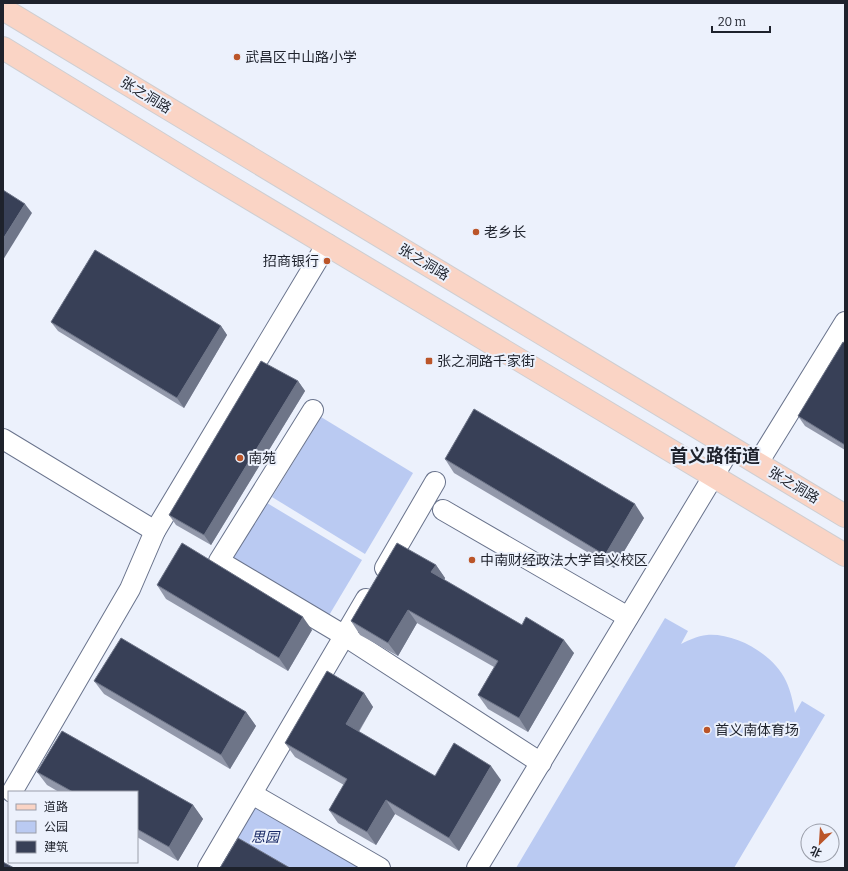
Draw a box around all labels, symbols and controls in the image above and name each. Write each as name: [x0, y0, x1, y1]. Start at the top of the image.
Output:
scale bar: [712, 8, 770, 34]
text: 20 m: [718, 15, 747, 29]
place label: 武昌区中山路小学: [245, 49, 357, 66]
marker: 武昌区中山路小学: [232, 52, 242, 62]
street label: 张之洞路: [117, 74, 174, 117]
place label: 老乡长: [484, 224, 526, 241]
marker: 老乡长: [471, 227, 481, 237]
street label: 张之洞路: [395, 241, 452, 284]
place label: 招商银行: [263, 253, 319, 270]
marker: 招商银行: [322, 256, 332, 266]
place label: 张之洞路千家街: [437, 353, 535, 370]
marker: 张之洞路千家街: [424, 356, 434, 366]
district label: 首义路街道: [670, 445, 760, 467]
place label: 南苑: [248, 450, 276, 467]
marker: 南苑: [235, 453, 245, 463]
street label: 张之洞路: [765, 464, 822, 507]
place label: 中南财经政法大学首义校区: [480, 552, 648, 569]
marker: 中南财经政法大学首义校区: [467, 555, 477, 565]
place label: 首义南体育场: [715, 722, 799, 739]
marker: 首义南体育场: [702, 725, 712, 735]
legend: [8, 791, 138, 863]
text: 道路: [44, 800, 68, 814]
text: 公园: [44, 820, 68, 834]
north arrow: [800, 823, 840, 863]
park label: 思园: [251, 829, 281, 846]
text: 建筑: [44, 840, 68, 854]
text: 北: [808, 843, 824, 860]

